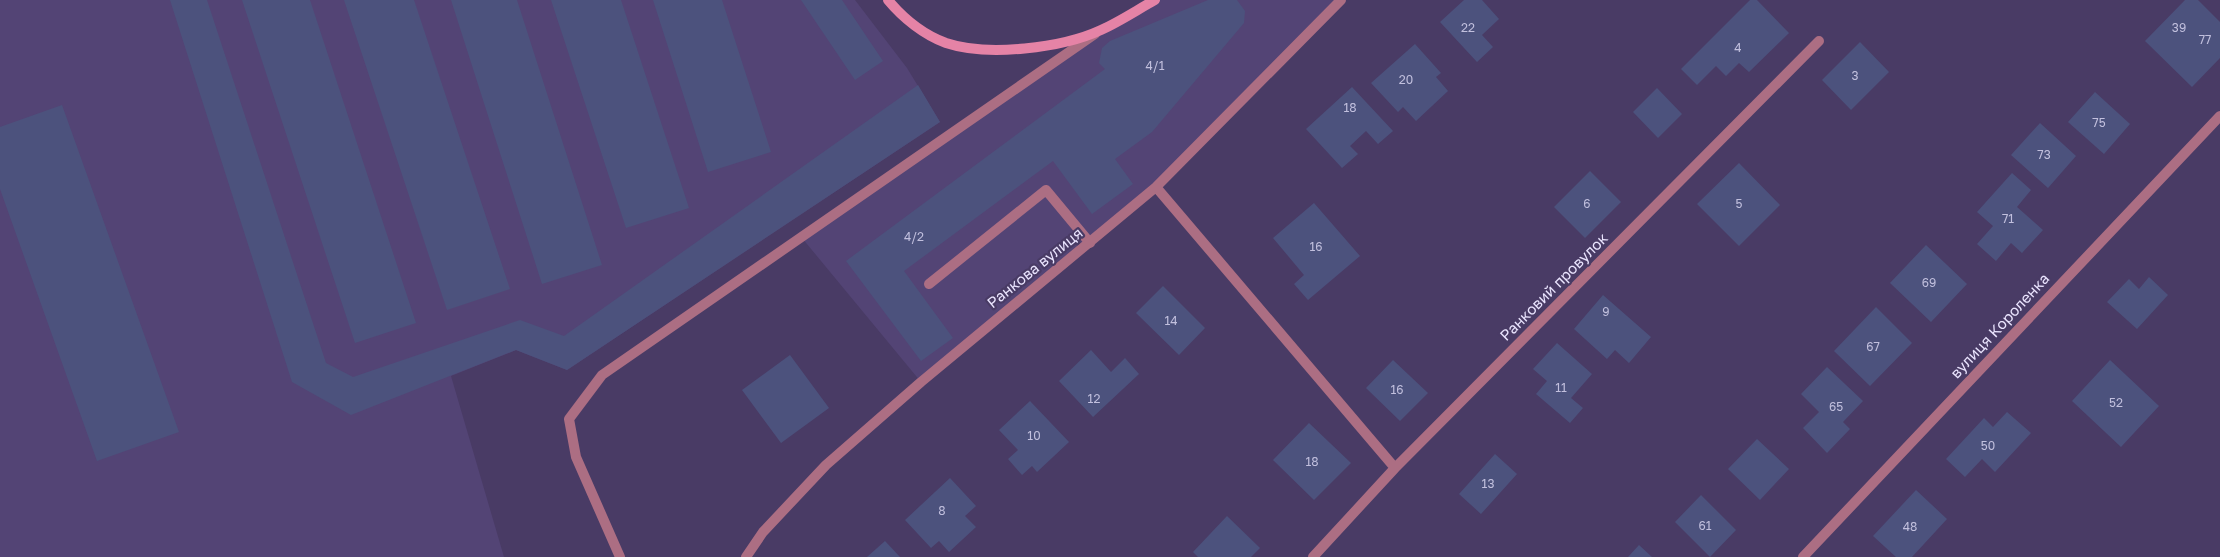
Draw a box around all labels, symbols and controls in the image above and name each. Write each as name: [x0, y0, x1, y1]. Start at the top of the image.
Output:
house number: 22: [1461, 20, 1475, 35]
house number: 39: [2172, 20, 2186, 35]
house number: 77: [2199, 32, 2211, 47]
house number: 4: [1734, 40, 1742, 55]
house number: 4/1: [1146, 58, 1165, 73]
house number: 3: [1851, 68, 1859, 83]
house number: 20: [1399, 72, 1413, 87]
house number: 18: [1343, 100, 1357, 115]
house number: 75: [2092, 115, 2106, 130]
house number: 73: [2037, 147, 2051, 162]
house number: 6: [1583, 196, 1591, 211]
house number: 5: [1736, 196, 1743, 211]
house number: 71: [2002, 211, 2014, 226]
street label: Ранкова вулиця: [983, 223, 1086, 311]
street label: Ранковий провулок: [1496, 228, 1611, 344]
house number: 4/2: [904, 229, 924, 244]
house number: 16: [1309, 239, 1323, 254]
street label: вулиця Короленка: [1946, 269, 2053, 381]
house number: 69: [1922, 275, 1936, 290]
house number: 9: [1602, 304, 1610, 319]
house number: 14: [1164, 313, 1178, 328]
house number: 67: [1866, 339, 1880, 354]
house number: 11: [1555, 380, 1567, 395]
house number: 16: [1390, 382, 1404, 397]
house number: 12: [1088, 391, 1100, 406]
house number: 52: [2109, 395, 2123, 410]
house number: 65: [1829, 399, 1843, 414]
house number: 10: [1027, 428, 1041, 443]
house number: 50: [1981, 438, 1995, 453]
house number: 18: [1305, 454, 1319, 469]
house number: 13: [1482, 476, 1494, 491]
house number: 8: [938, 503, 946, 518]
house number: 61: [1698, 518, 1712, 533]
house number: 48: [1903, 519, 1917, 534]

